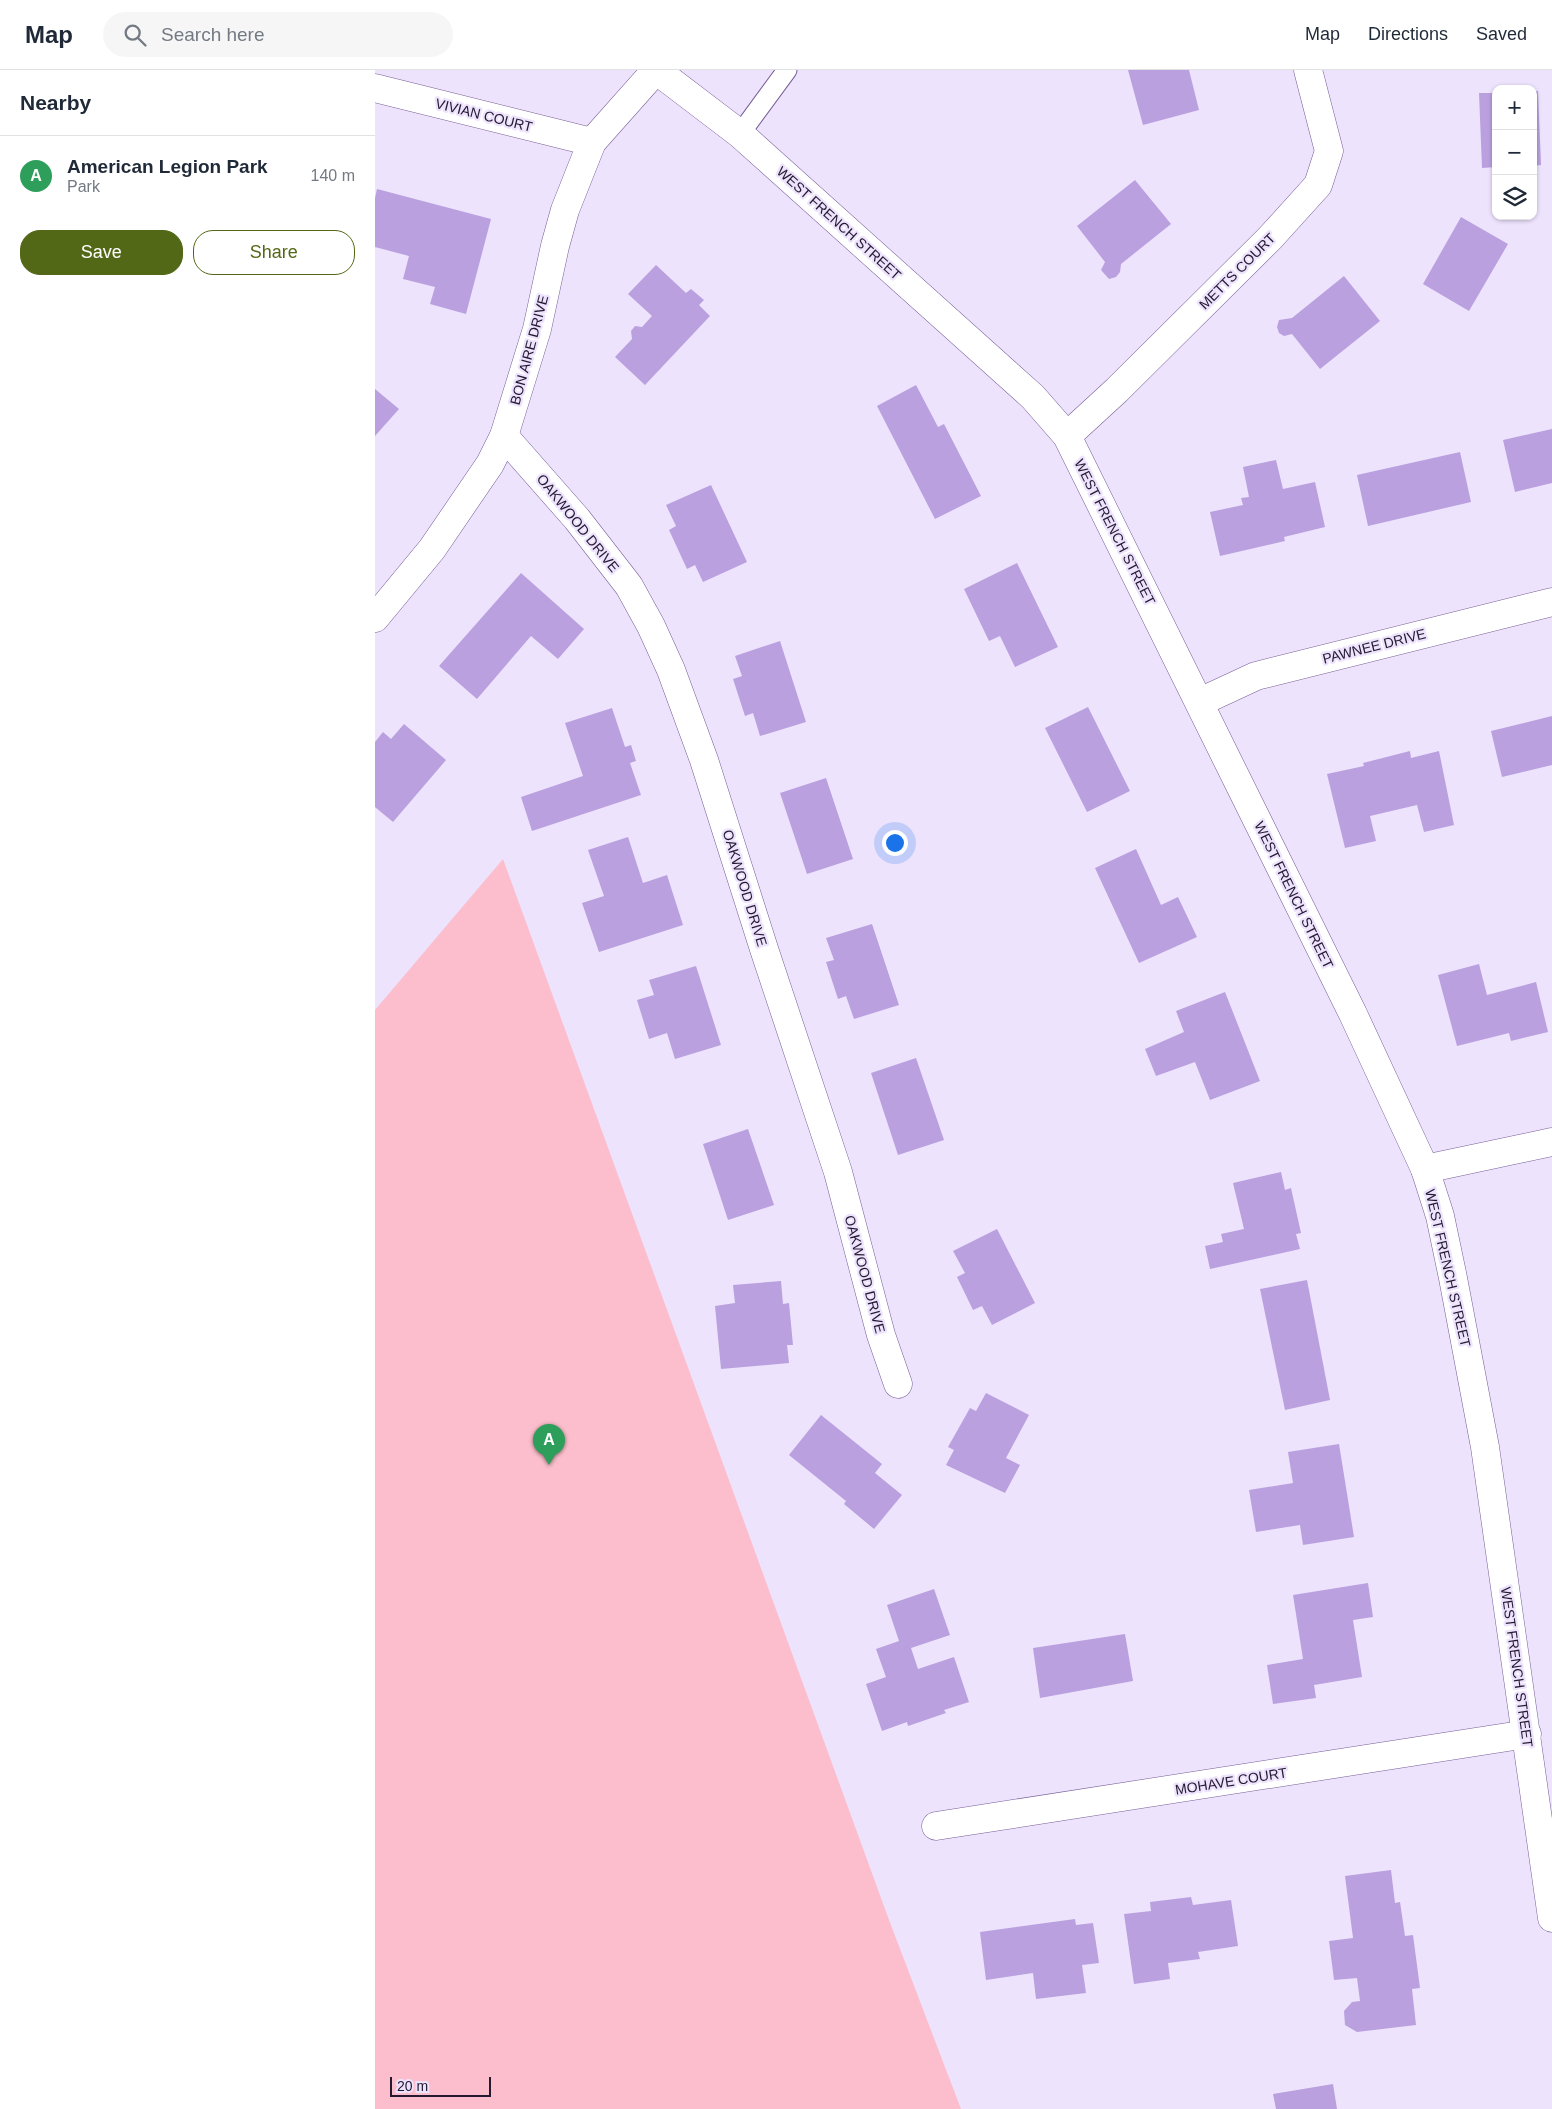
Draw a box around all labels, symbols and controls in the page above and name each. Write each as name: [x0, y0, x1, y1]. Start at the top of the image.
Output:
search box: [103, 12, 453, 57]
text: Map: [25, 21, 73, 48]
icon: search: [121, 21, 149, 49]
text: Search here: [161, 24, 265, 45]
text: Map: [1305, 24, 1340, 44]
text: Directions: [1368, 24, 1448, 44]
text: Saved: [1476, 24, 1527, 44]
map controls: [1492, 85, 1537, 220]
button: +: [1492, 85, 1537, 130]
text: Nearby: [20, 91, 91, 114]
street label: VIVIAN COURT: [434, 95, 535, 135]
button: −: [1492, 130, 1537, 175]
text: American Legion Park: [67, 156, 268, 177]
street label: WEST FRENCH STREET: [774, 163, 905, 283]
text: A: [30, 167, 42, 184]
text: 140 m: [311, 167, 355, 184]
button: layers: [1492, 175, 1537, 220]
text: Park: [67, 178, 100, 195]
street label: METTS COURT: [1196, 229, 1279, 312]
button: Save: [20, 230, 183, 275]
button: Share: [193, 230, 355, 275]
street label: BON AIRE DRIVE: [507, 293, 551, 407]
street label: WEST FRENCH STREET: [1071, 456, 1159, 608]
street label: OAKWOOD DRIVE: [534, 471, 622, 575]
street label: PAWNEE DRIVE: [1321, 625, 1427, 667]
street label: WEST FRENCH STREET: [1251, 819, 1337, 971]
street label: OAKWOOD DRIVE: [720, 828, 770, 948]
your location: [882, 830, 908, 856]
street label: WEST FRENCH STREET: [1422, 1188, 1474, 1349]
street label: OAKWOOD DRIVE: [842, 1213, 888, 1335]
pin: A: [533, 1424, 565, 1465]
street label: WEST FRENCH STREET: [1498, 1586, 1536, 1749]
street label: MOHAVE COURT: [1174, 1764, 1289, 1798]
scale bar: [390, 2074, 491, 2097]
text: 20 m: [397, 2078, 428, 2094]

